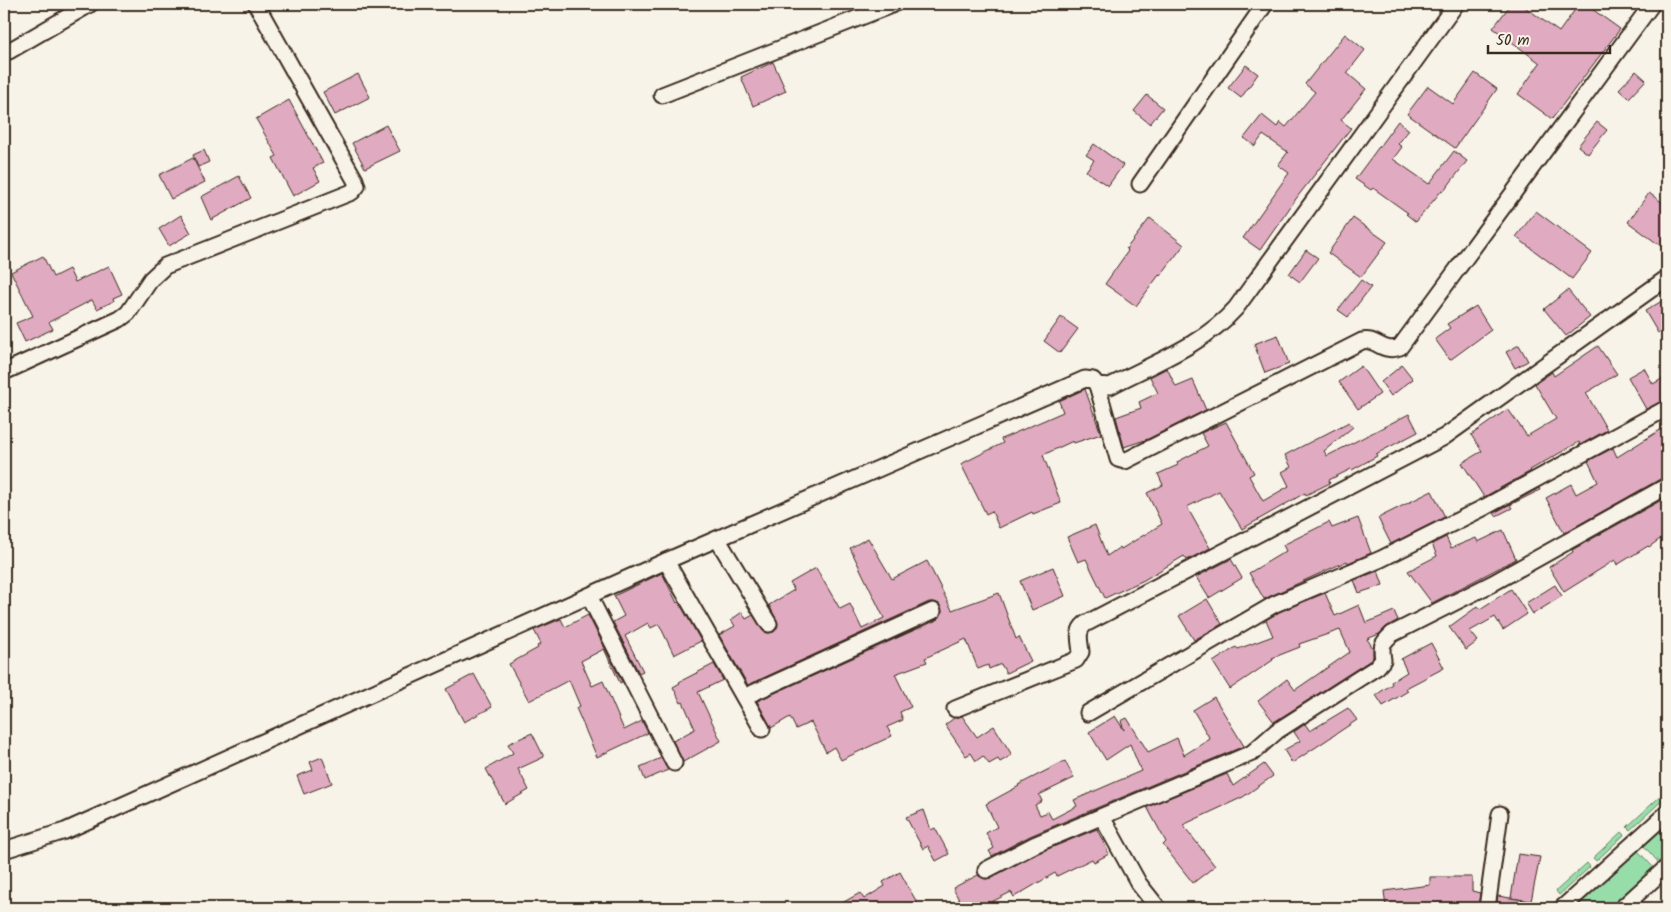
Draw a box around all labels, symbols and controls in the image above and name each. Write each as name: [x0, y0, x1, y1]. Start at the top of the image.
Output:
scale bar: [1488, 22, 1611, 54]
text: 50 m: [1496, 29, 1530, 53]

